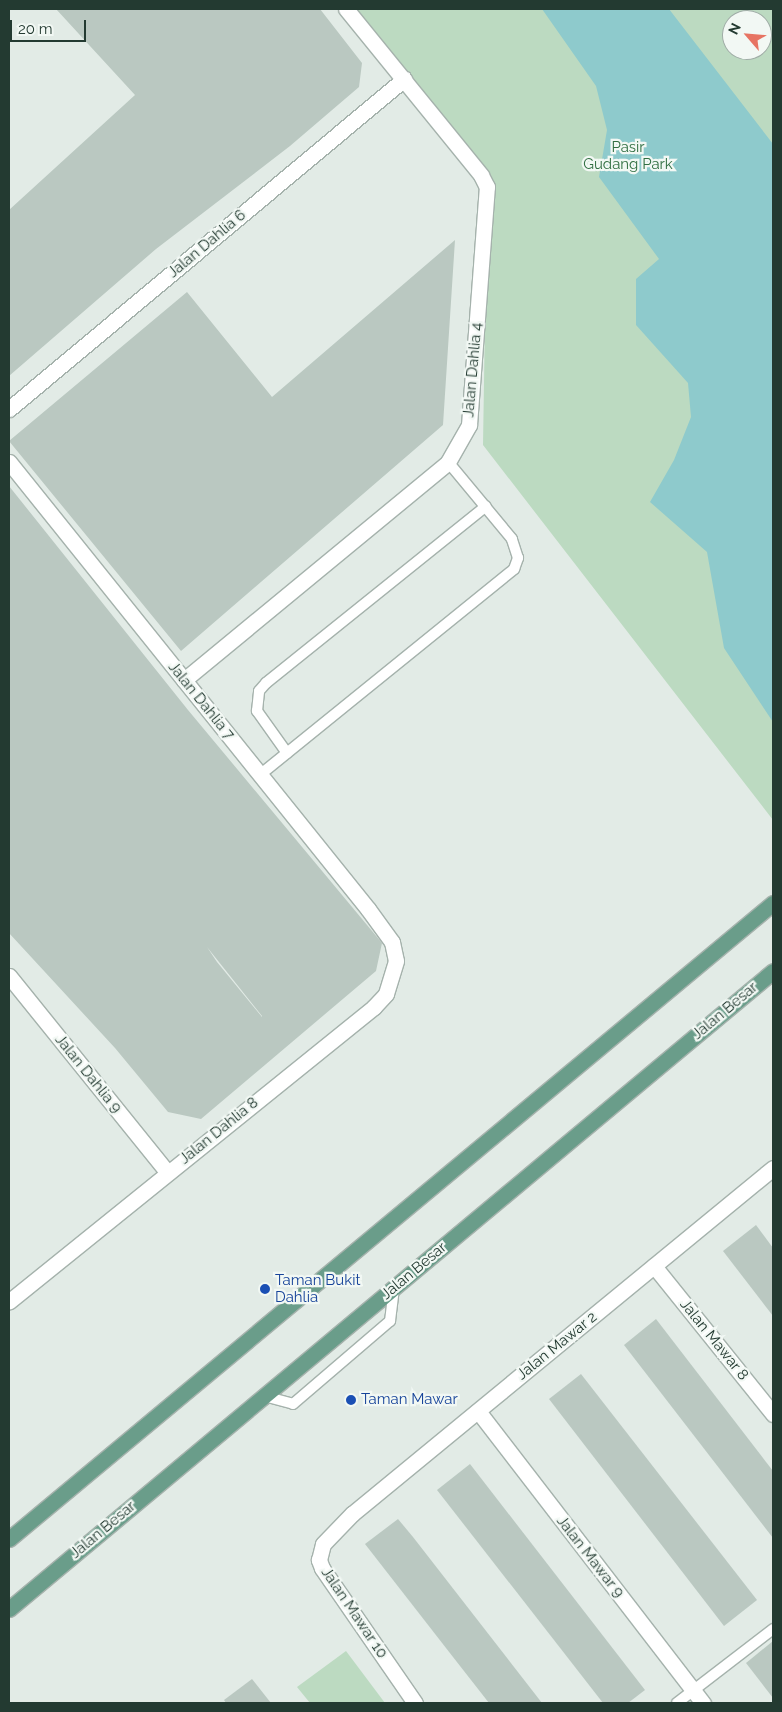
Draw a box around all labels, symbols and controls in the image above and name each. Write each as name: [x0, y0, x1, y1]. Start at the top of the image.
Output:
scale bar: [12, 10, 89, 42]
north arrow: [722, 10, 772, 60]
text: 20 m: [18, 20, 53, 38]
text: N: [725, 20, 744, 37]
park label: Pasir Gudang Park: [583, 138, 673, 173]
street label: Jalan Dahlia 6: [164, 206, 250, 282]
street label: Jalan Dahlia 4: [460, 322, 486, 418]
street label: Jalan Dahlia 7: [164, 658, 238, 744]
street label: Jalan Besar: [689, 979, 761, 1043]
street label: Jalan Dahlia 9: [51, 1031, 125, 1117]
street label: Jalan Dahlia 8: [176, 1094, 262, 1168]
street label: Jalan Besar: [378, 1239, 450, 1303]
place label: Taman Bukit Dahlia: [275, 1271, 360, 1306]
marker: Taman Bukit Dahlia: [259, 1283, 271, 1295]
street label: Jalan Mawar 8: [676, 1296, 752, 1384]
street label: Jalan Mawar 2: [513, 1308, 601, 1384]
place label: Taman Mawar: [361, 1391, 458, 1409]
marker: Taman Mawar: [345, 1394, 357, 1406]
street label: Jalan Besar: [67, 1498, 139, 1562]
street label: Jalan Mawar 9: [552, 1512, 628, 1602]
street label: Jalan Mawar 10: [317, 1564, 391, 1662]

